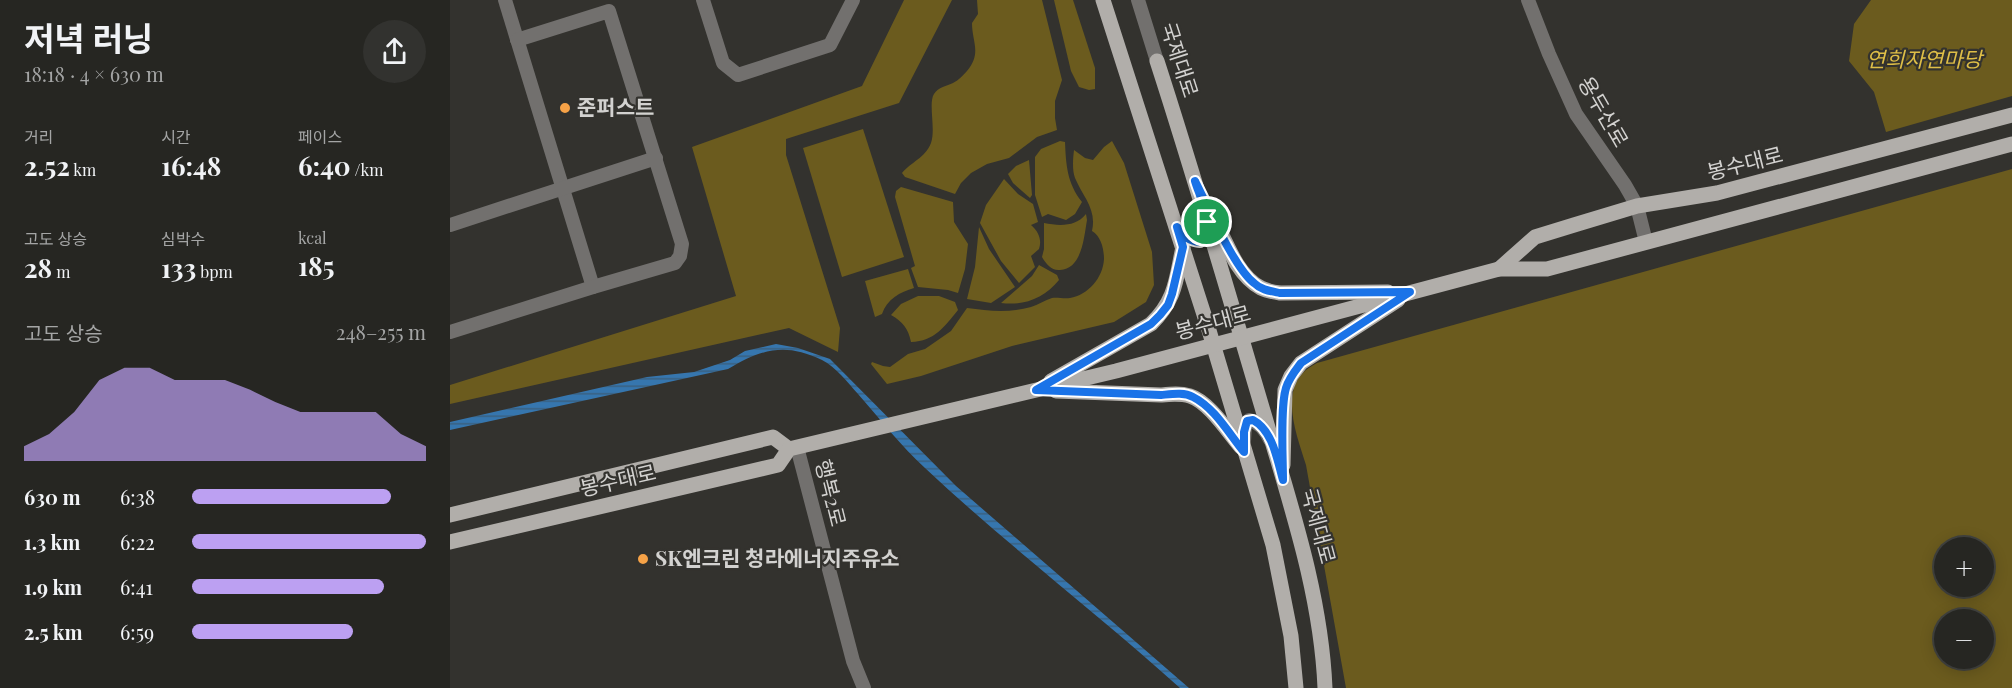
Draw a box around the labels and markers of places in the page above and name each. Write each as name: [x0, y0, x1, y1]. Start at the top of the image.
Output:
place label: 준퍼스트: [577, 92, 654, 120]
marker: 준퍼스트: [558, 101, 572, 115]
pin: [1181, 196, 1232, 247]
place label: SK엔크린 청라에너지주유소: [655, 543, 900, 571]
marker: SK엔크린 청라에너지주유소: [636, 552, 650, 566]

